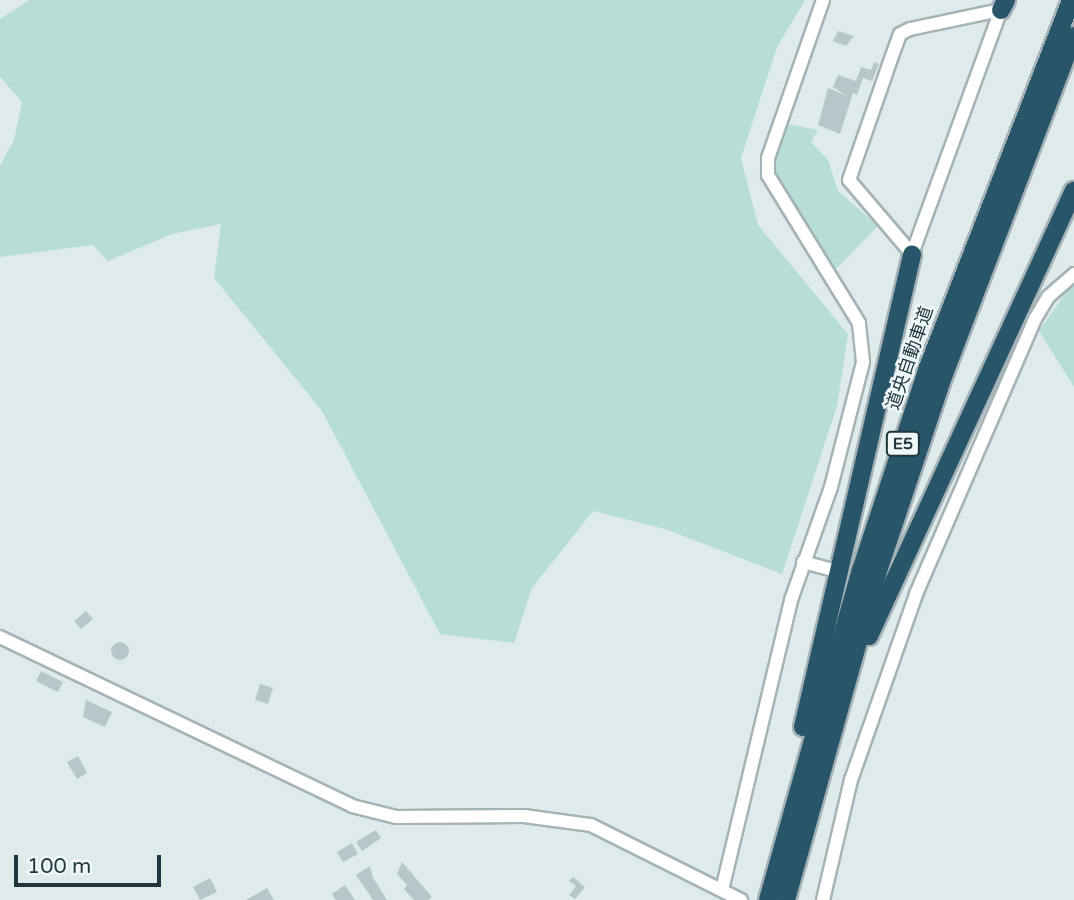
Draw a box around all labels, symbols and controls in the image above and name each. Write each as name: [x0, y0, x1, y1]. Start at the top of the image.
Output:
street label: 道央自動車道: [882, 303, 938, 413]
road number: E5: [886, 432, 920, 457]
scale bar: [18, 841, 164, 885]
text: 100 m: [27, 854, 91, 879]

